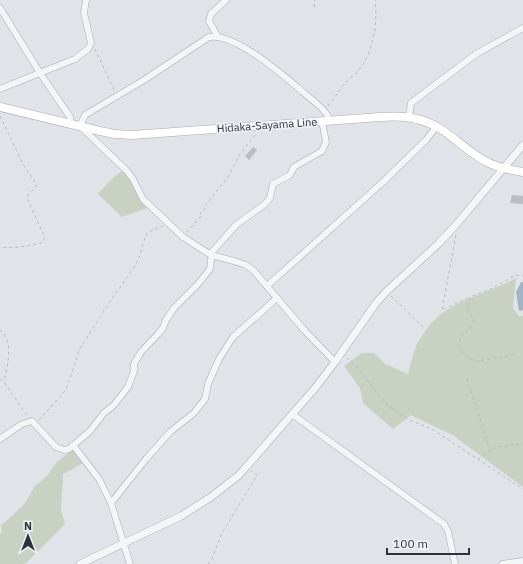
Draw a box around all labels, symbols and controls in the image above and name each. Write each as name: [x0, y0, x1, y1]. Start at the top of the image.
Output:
street label: Hidaka-Sayama Line: [216, 115, 318, 135]
north arrow: [8, 516, 48, 556]
text: N: [24, 519, 32, 533]
scale bar: [387, 530, 469, 556]
text: 100 m: [393, 536, 428, 551]

